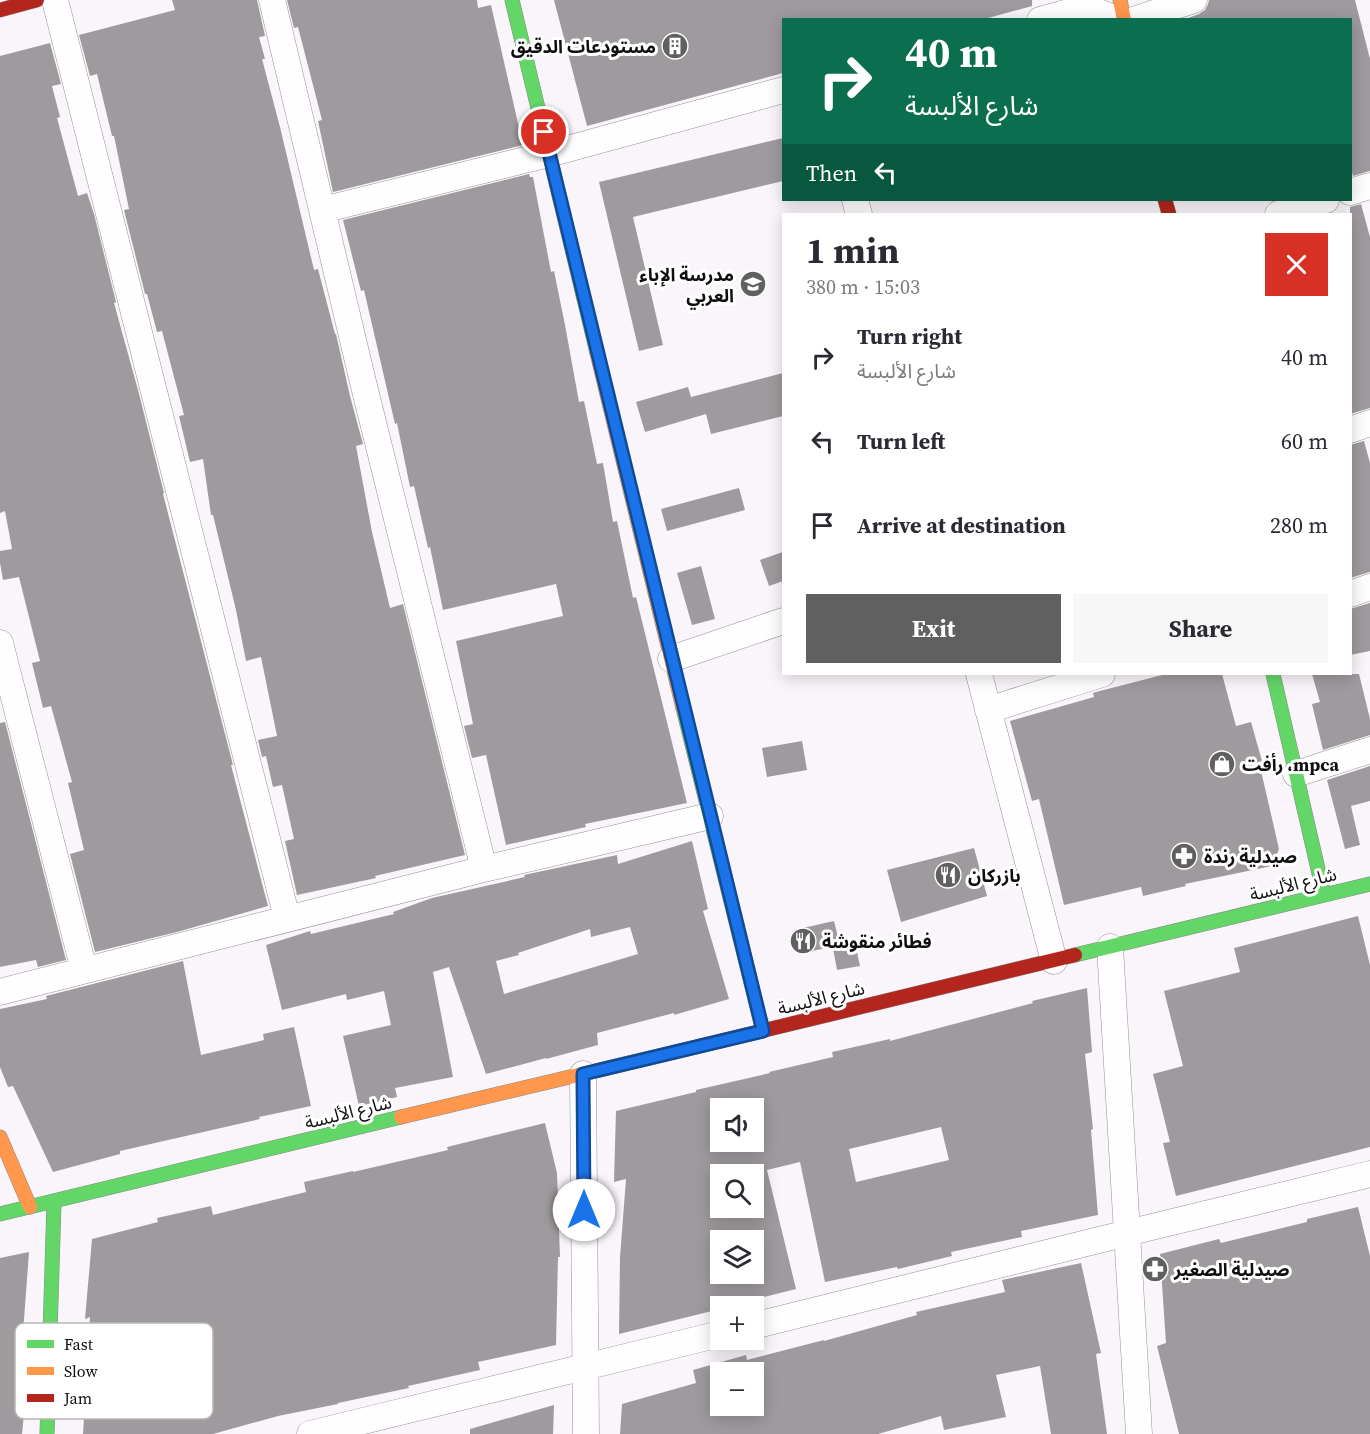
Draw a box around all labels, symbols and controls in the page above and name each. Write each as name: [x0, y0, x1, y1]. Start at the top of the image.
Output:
text: 40 m: [905, 23, 998, 81]
building icon: مستودعات الدقيق: [660, 31, 690, 61]
place label: مستودعات الدقيق: [511, 34, 656, 59]
icon: right: [806, 42, 884, 120]
text: شارع الألبسة: [905, 87, 1038, 124]
pin: [518, 106, 569, 157]
icon: arrive: [527, 115, 560, 148]
icon: left: [869, 156, 902, 189]
text: Then: [806, 158, 857, 188]
text: 1 min: [806, 226, 899, 275]
button: close: [1265, 233, 1328, 296]
place label: مدرسة الإباء العربي: [639, 262, 734, 310]
school or university icon: مدرسة الإباء العربي: [738, 269, 768, 299]
text: 380 m · 15:03: [806, 273, 920, 301]
text: Turn right: [857, 321, 962, 351]
icon: right: [806, 341, 839, 374]
text: 40 m: [1281, 342, 1328, 372]
text: شارع الألبسة: [857, 357, 956, 385]
icon: left: [806, 425, 839, 458]
text: Turn left: [857, 426, 945, 456]
text: 60 m: [1281, 426, 1328, 456]
icon: arrive: [806, 509, 839, 542]
text: Arrive at destination: [857, 510, 1066, 540]
text: 280 m: [1270, 510, 1328, 540]
button: Exit: [806, 594, 1061, 663]
button: Share: [1073, 594, 1328, 663]
shop icon: رأفت ،mpca: [1207, 749, 1237, 779]
place label: رأفت ،mpca: [1242, 752, 1339, 777]
pharmacy icon: صيدلية رندة: [1169, 841, 1199, 871]
place label: صيدلية رندة: [1204, 844, 1297, 869]
restaurant icon: بازركان: [933, 860, 963, 890]
street label: شارع الألبسة: [1247, 861, 1340, 909]
place label: بازركان: [968, 863, 1021, 888]
restaurant icon: فطائر منقوشة: [788, 926, 818, 956]
place label: فطائر منقوشة: [822, 929, 932, 954]
street label: شارع الألبسة: [775, 975, 868, 1023]
street label: شارع الألبسة: [302, 1089, 395, 1137]
map controls: [710, 1098, 764, 1416]
button: sound: [710, 1098, 764, 1152]
button: search: [710, 1164, 764, 1218]
position arrow: [552, 1178, 616, 1242]
button: layers: [710, 1230, 764, 1284]
pharmacy icon: صيدلية الصغير: [1140, 1254, 1170, 1284]
place label: صيدلية الصغير: [1173, 1257, 1289, 1282]
button: +: [710, 1296, 764, 1350]
legend: [15, 1323, 213, 1419]
text: Fast: [64, 1333, 94, 1355]
text: Slow: [64, 1360, 99, 1382]
button: −: [710, 1362, 764, 1416]
text: Jam: [63, 1387, 92, 1409]

